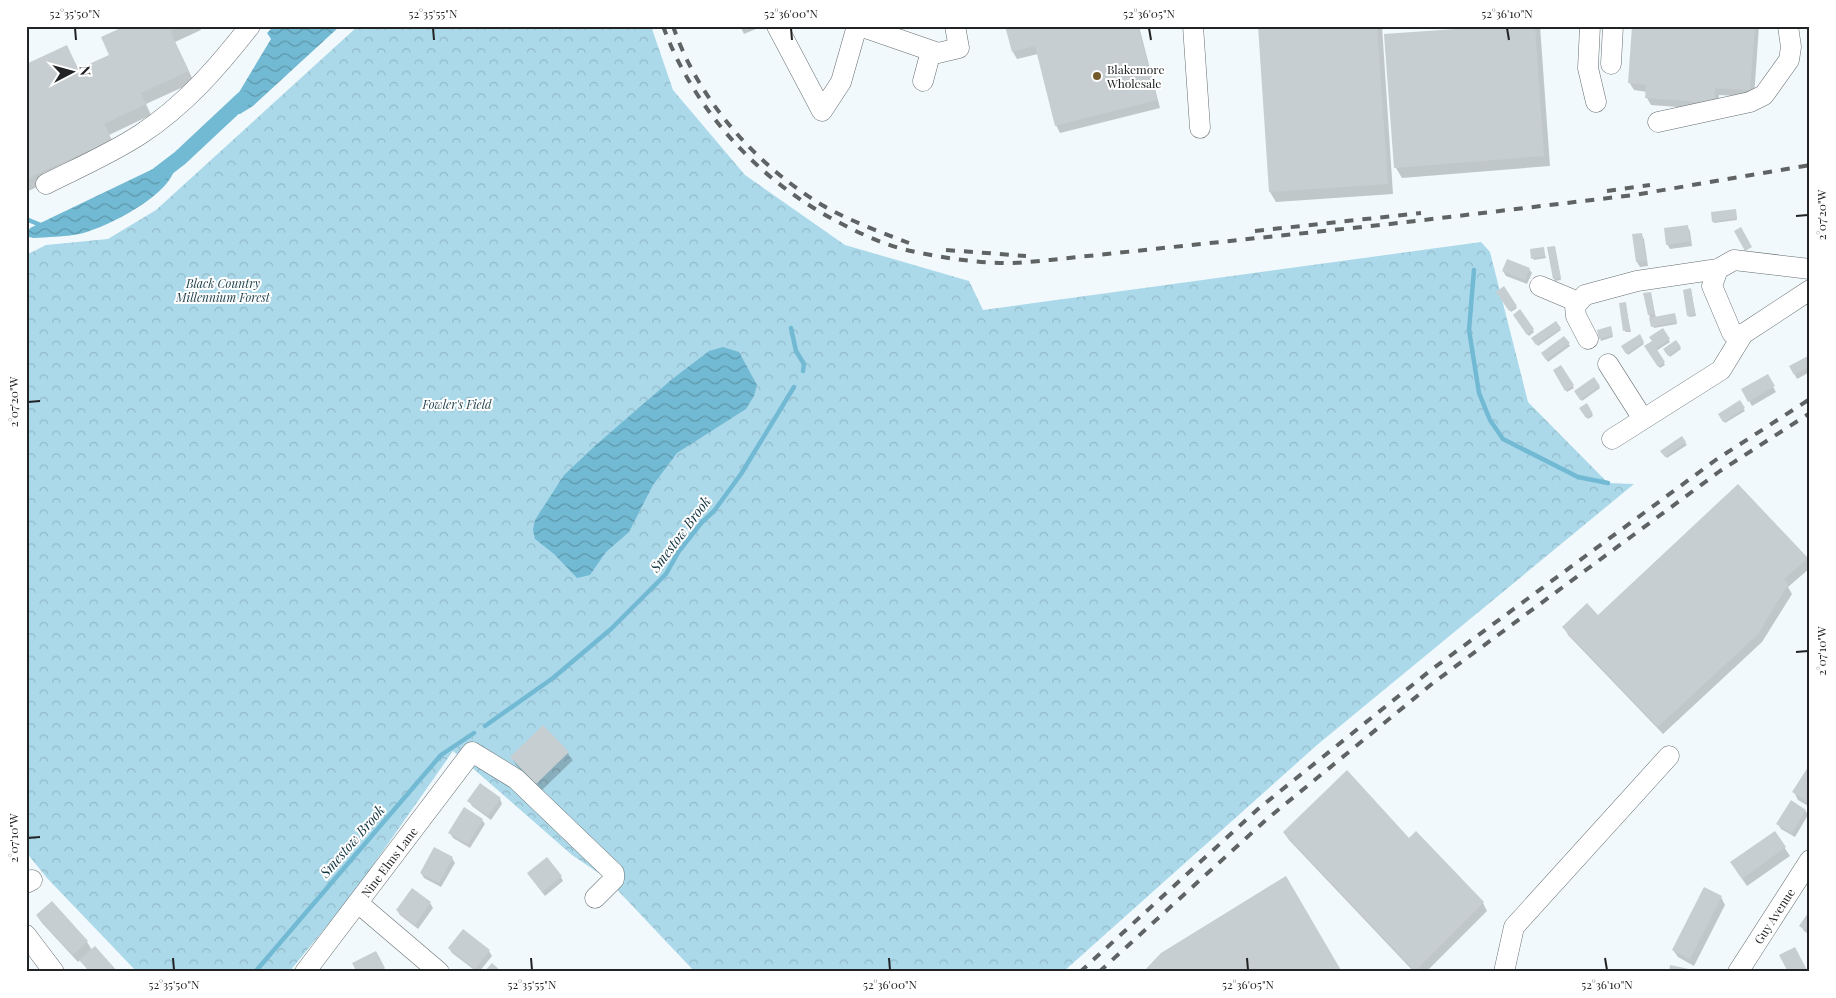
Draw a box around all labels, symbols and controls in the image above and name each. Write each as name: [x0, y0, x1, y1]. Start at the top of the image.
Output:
text: 52°35'50"N: [50, 5, 101, 21]
text: 52°35'55"N: [409, 5, 458, 21]
text: 52°36'00"N: [764, 5, 819, 21]
text: 52°36'05"N: [1123, 5, 1175, 21]
text: 52°36'10"N: [1481, 5, 1533, 21]
north arrow: [48, 48, 98, 98]
place label: Blakemore Wholesale: [1106, 61, 1165, 91]
text: N: [75, 65, 95, 77]
marker: Blakemore Wholesale: [1091, 70, 1103, 82]
text: 2°07'20"W: [1813, 190, 1829, 240]
park label: Black Country Millennium Forest: [175, 275, 271, 305]
text: 2°07'20"W: [5, 377, 21, 427]
park label: Fowler's Field: [421, 396, 492, 412]
water label: Smestow Brook: [645, 492, 715, 577]
text: 2°07'10"W: [1813, 626, 1829, 676]
water label: Smestow Brook: [314, 801, 389, 882]
text: 2°07'10"W: [5, 813, 21, 863]
street label: Nine Elms Lane: [357, 824, 421, 900]
street label: Guy Avenue: [1750, 885, 1798, 947]
text: 52°35'50"N: [149, 976, 200, 992]
text: 52°35'55"N: [508, 976, 557, 992]
text: 52°36'00"N: [863, 976, 918, 992]
text: 52°36'05"N: [1222, 976, 1274, 992]
text: 52°36'10"N: [1581, 976, 1633, 992]

